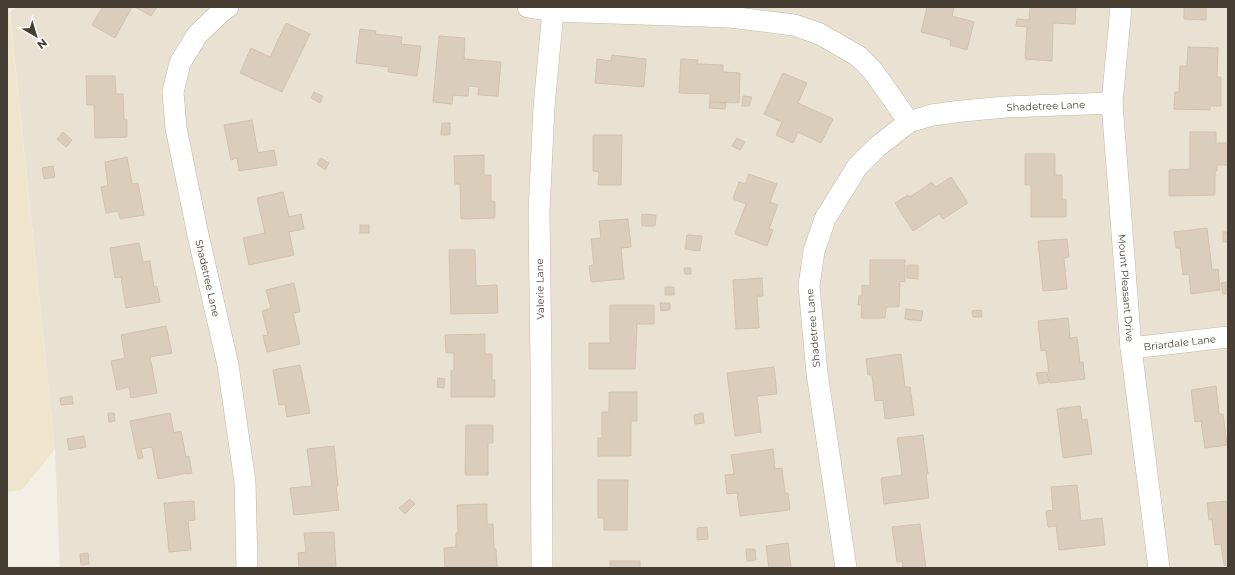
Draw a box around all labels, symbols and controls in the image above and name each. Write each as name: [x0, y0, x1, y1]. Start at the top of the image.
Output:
north arrow: [16, 16, 56, 56]
text: N: [34, 36, 50, 52]
street label: Shadetree Lane: [1006, 98, 1086, 113]
street label: Mount Pleasant Drive: [1116, 234, 1137, 342]
street label: Shadetree Lane: [193, 238, 223, 318]
street label: Valerie Lane: [533, 258, 547, 320]
street label: Shadetree Lane: [803, 288, 823, 368]
street label: Briardale Lane: [1143, 332, 1217, 353]

